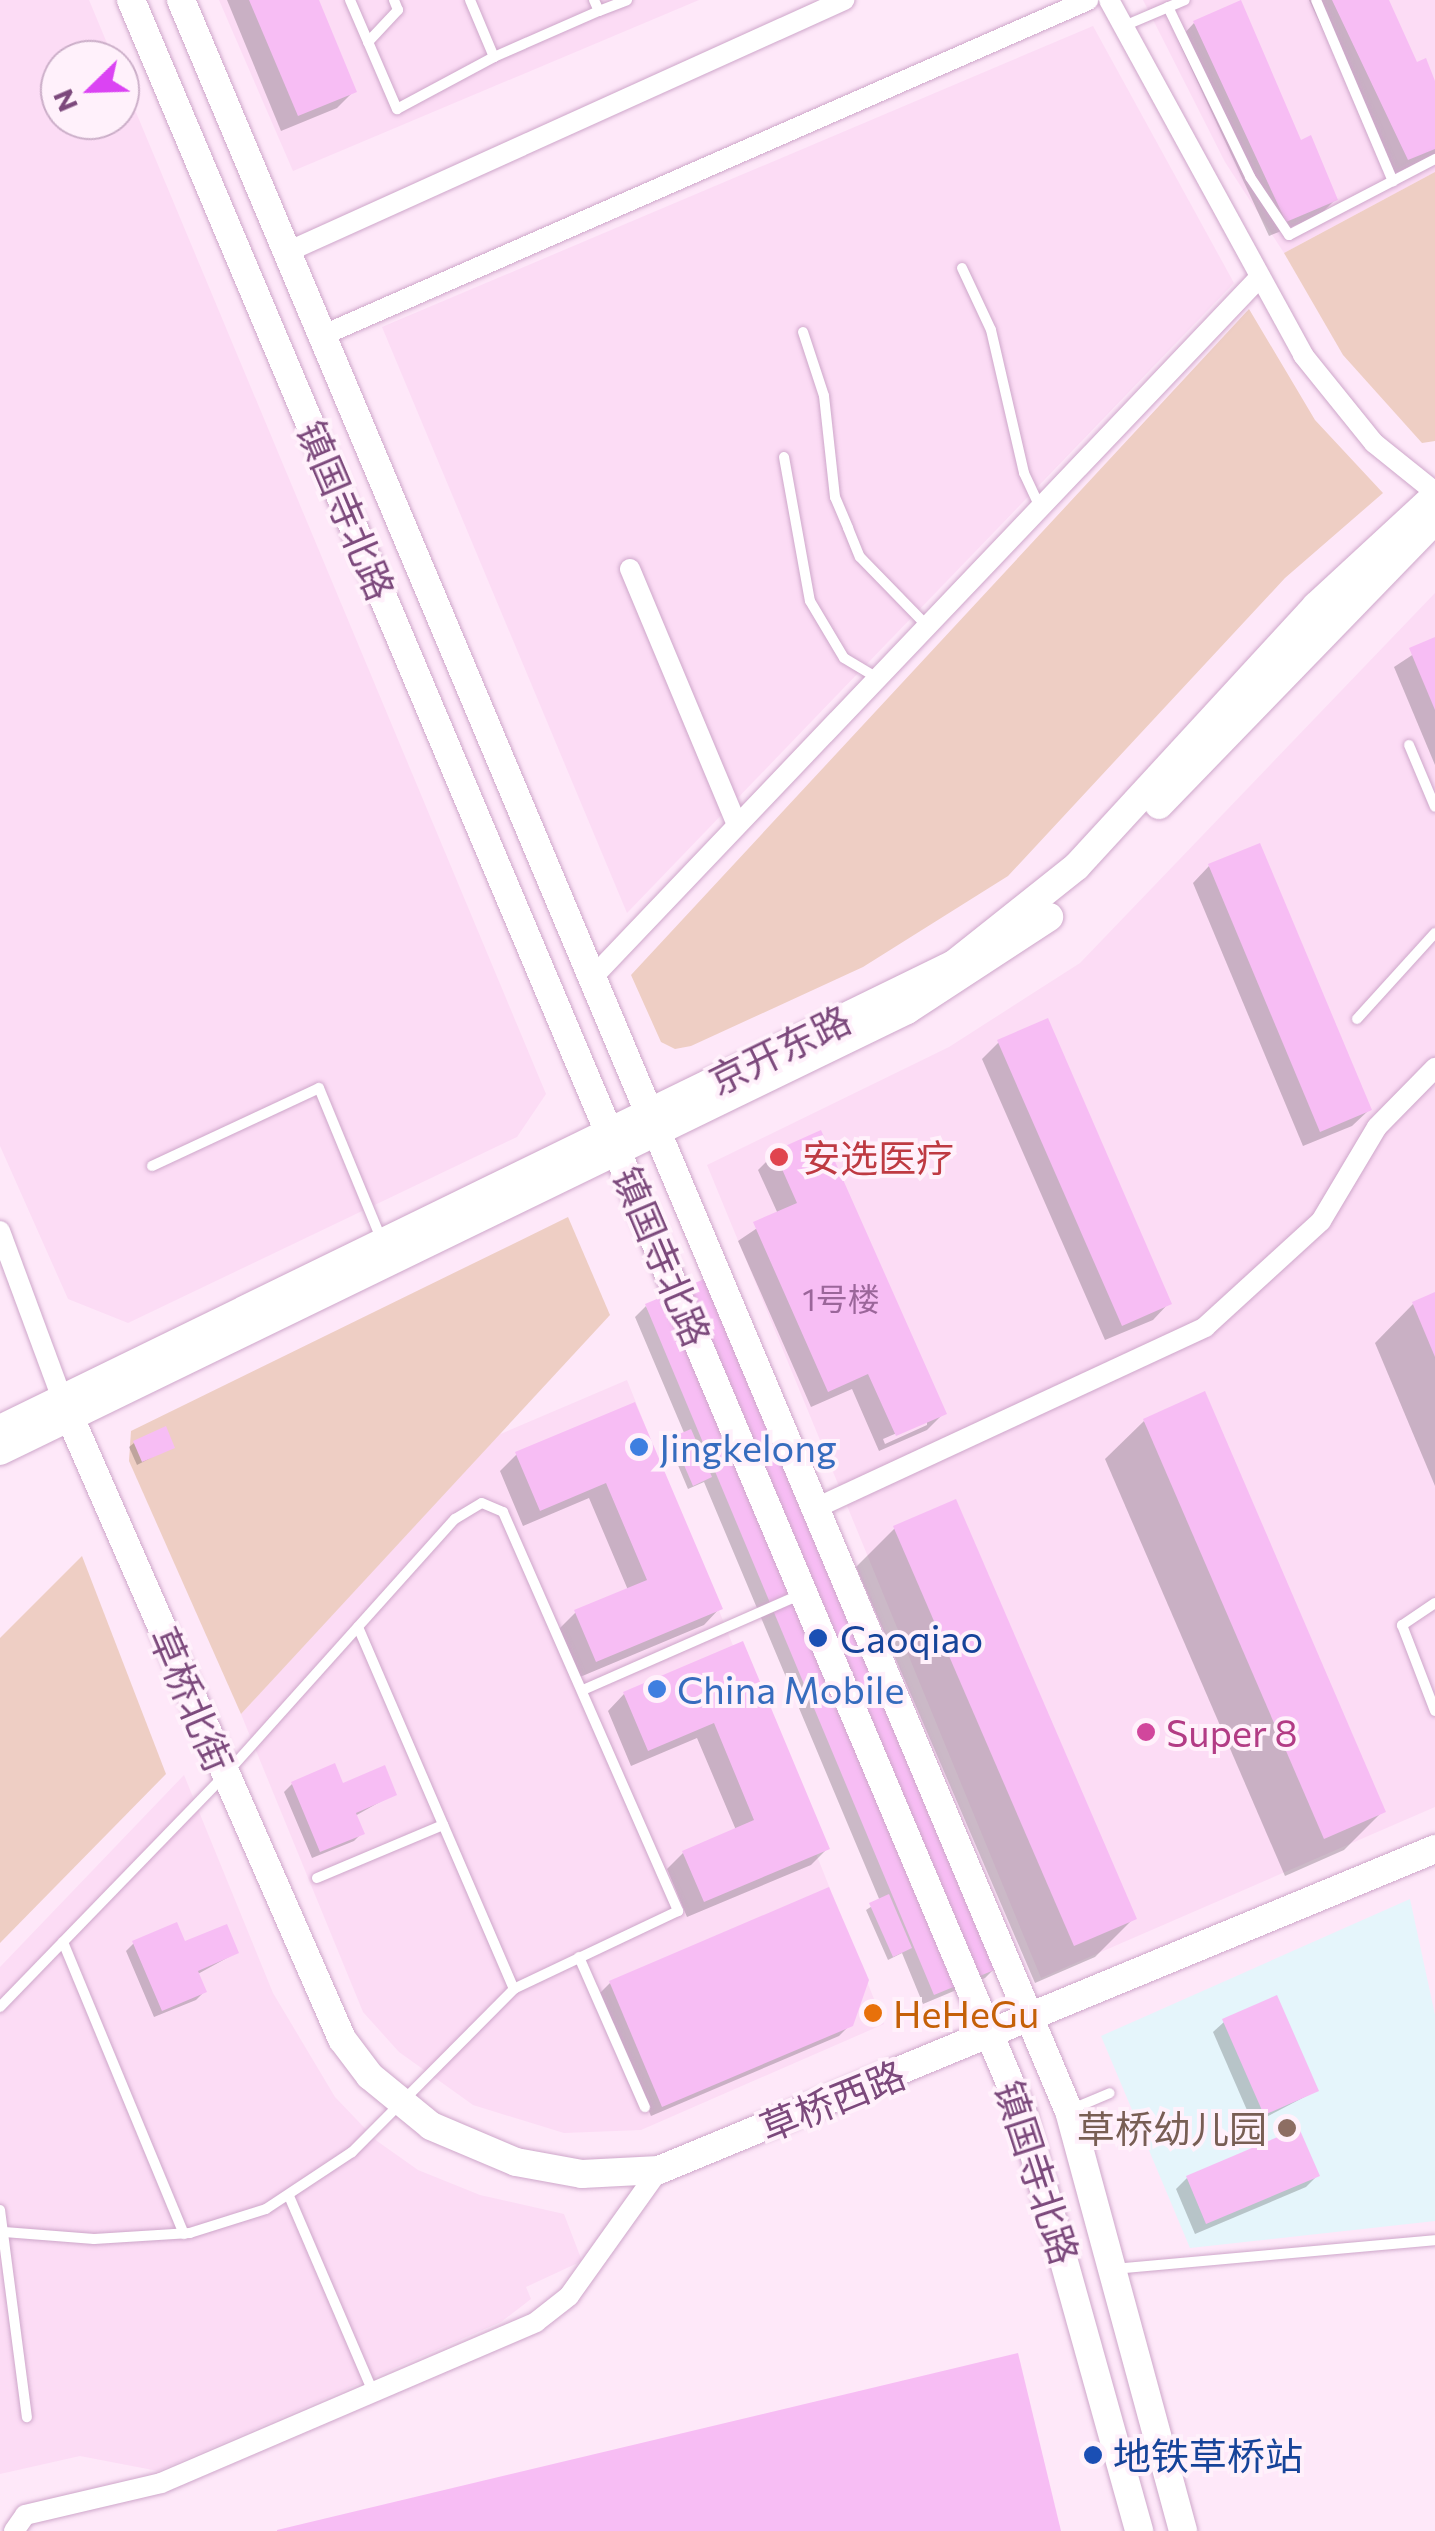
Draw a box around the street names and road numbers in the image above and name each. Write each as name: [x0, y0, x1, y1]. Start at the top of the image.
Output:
street label: 镇国寺北路: [289, 414, 405, 606]
street label: 京开东路: [701, 995, 857, 1103]
street label: 镇国寺北路: [605, 1160, 721, 1352]
street label: 草桥北街: [141, 1620, 243, 1778]
street label: 草桥西路: [753, 2050, 911, 2150]
street label: 镇国寺北路: [987, 2075, 1089, 2269]

